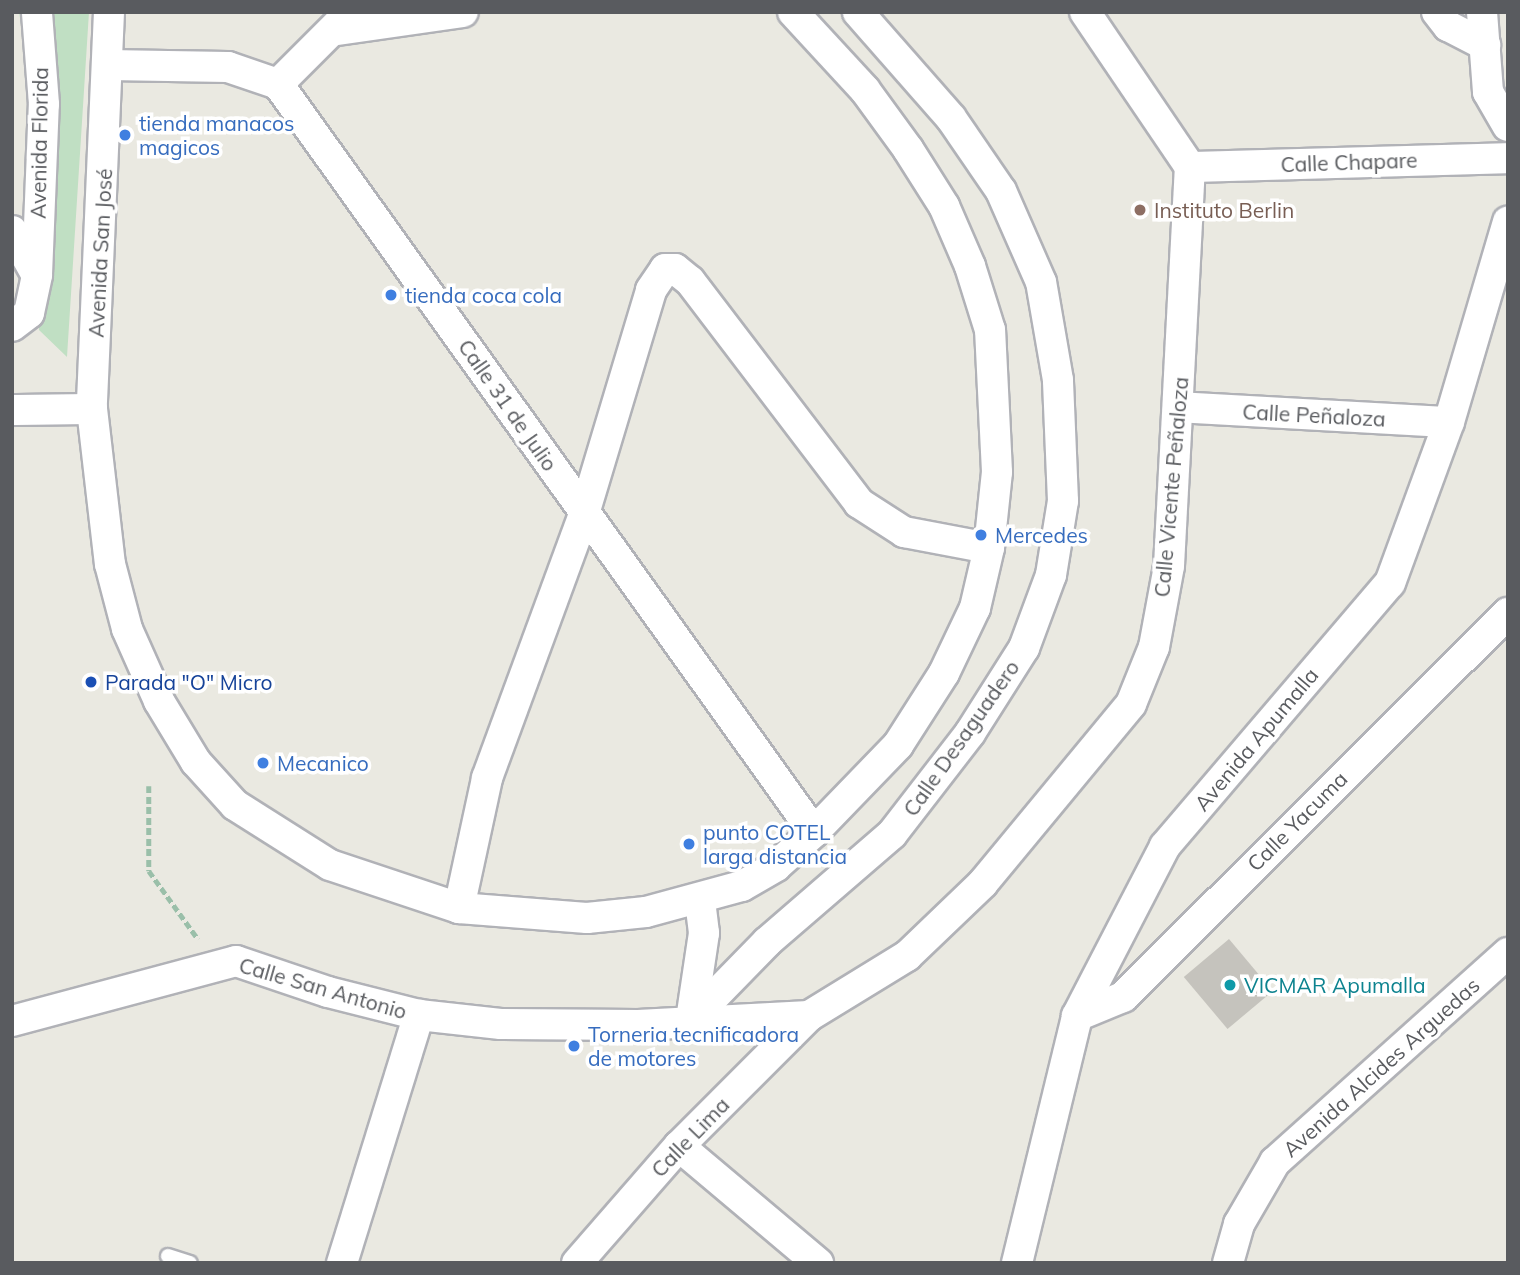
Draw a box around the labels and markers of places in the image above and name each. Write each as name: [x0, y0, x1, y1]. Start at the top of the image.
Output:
place label: tienda manacos magicos: [139, 110, 294, 160]
marker: tienda manacos magicos: [117, 127, 133, 143]
place label: Instituto Berlin: [1154, 197, 1294, 223]
marker: Instituto Berlin: [1132, 202, 1148, 218]
place label: tienda coca cola: [405, 282, 562, 308]
marker: tienda coca cola: [383, 287, 399, 303]
place label: Mercedes: [995, 522, 1088, 548]
marker: Mercedes: [973, 527, 989, 543]
place label: Parada "O" Micro: [105, 669, 273, 695]
marker: Parada "O" Micro: [83, 674, 99, 690]
place label: Mecanico: [277, 750, 369, 776]
marker: Mecanico: [255, 755, 271, 771]
place label: punto COTEL larga distancia: [703, 819, 847, 869]
marker: punto COTEL larga distancia: [681, 836, 697, 852]
place label: VICMAR Apumalla: [1244, 972, 1426, 998]
marker: VICMAR Apumalla: [1222, 977, 1238, 993]
place label: Torneria tecnificadora de motores: [588, 1021, 799, 1071]
marker: Torneria tecnificadora de motores: [566, 1038, 582, 1054]

